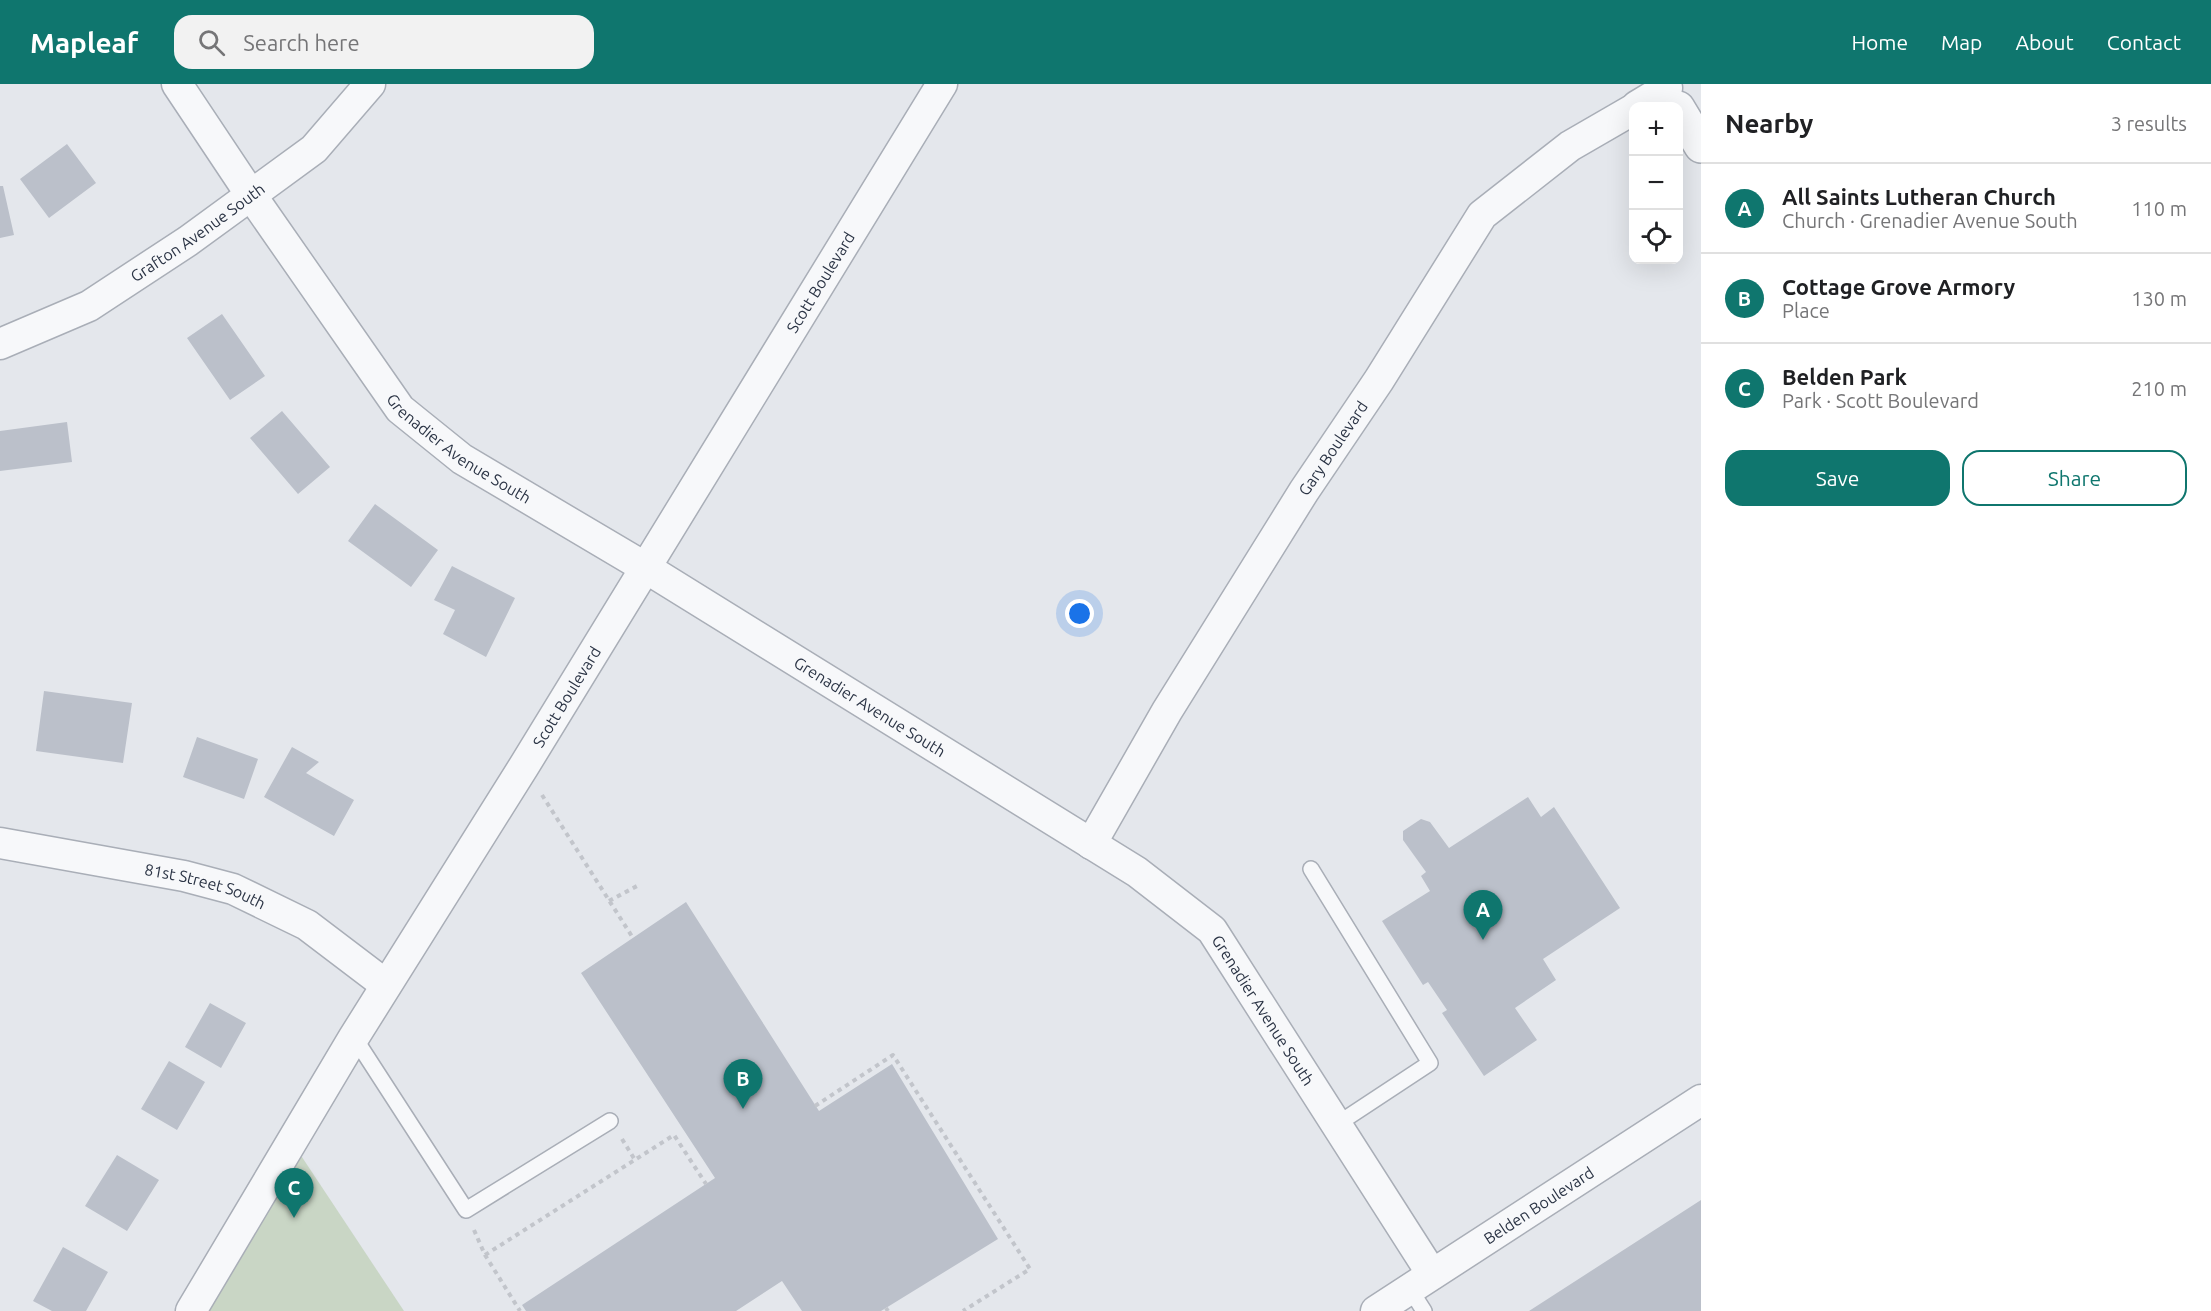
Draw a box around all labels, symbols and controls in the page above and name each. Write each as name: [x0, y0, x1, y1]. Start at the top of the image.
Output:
search box: [174, 15, 594, 69]
icon: search: [195, 26, 228, 59]
text: Mapleaf: [30, 27, 138, 58]
text: Search here: [243, 30, 360, 55]
text: Home: [1851, 30, 1908, 54]
text: Map: [1941, 30, 1982, 54]
text: About: [2015, 30, 2074, 54]
text: Contact: [2107, 30, 2181, 54]
map controls: [1629, 102, 1683, 264]
button: +: [1629, 102, 1683, 156]
text: Nearby: [1725, 109, 1813, 138]
text: 3 results: [2111, 112, 2187, 135]
button: −: [1629, 156, 1683, 210]
street label: Grafton Avenue South: [127, 179, 268, 285]
text: All Saints Lutheran Church: [1782, 184, 2056, 209]
text: A: [1737, 197, 1752, 220]
text: 110 m: [2131, 197, 2187, 220]
text: Church · Grenadier Avenue South: [1782, 209, 2078, 232]
button: locate: [1629, 210, 1683, 264]
street label: Scott Boulevard: [783, 229, 858, 336]
text: Cottage Grove Armory: [1782, 274, 2015, 299]
text: B: [1738, 287, 1751, 310]
text: 130 m: [2131, 287, 2187, 310]
text: Place: [1782, 299, 1830, 322]
text: Belden Park: [1782, 364, 1907, 389]
text: C: [1738, 377, 1751, 400]
text: 210 m: [2131, 377, 2187, 400]
text: Park · Scott Boulevard: [1782, 389, 1979, 412]
street label: Grenadier Avenue South: [383, 390, 534, 507]
street label: Gary Boulevard: [1295, 398, 1371, 499]
button: Save: [1725, 450, 1950, 506]
button: Share: [1962, 450, 2187, 506]
your location: [1065, 599, 1094, 628]
street label: Scott Boulevard: [529, 643, 604, 750]
street label: Grenadier Avenue South: [791, 653, 949, 760]
street label: 81st Street South: [143, 860, 269, 913]
pin: A: [1464, 890, 1502, 940]
street label: Grenadier Avenue South: [1209, 932, 1318, 1088]
pin: B: [724, 1060, 762, 1109]
street label: Belden Boulevard: [1480, 1163, 1597, 1248]
pin: C: [274, 1168, 314, 1218]

